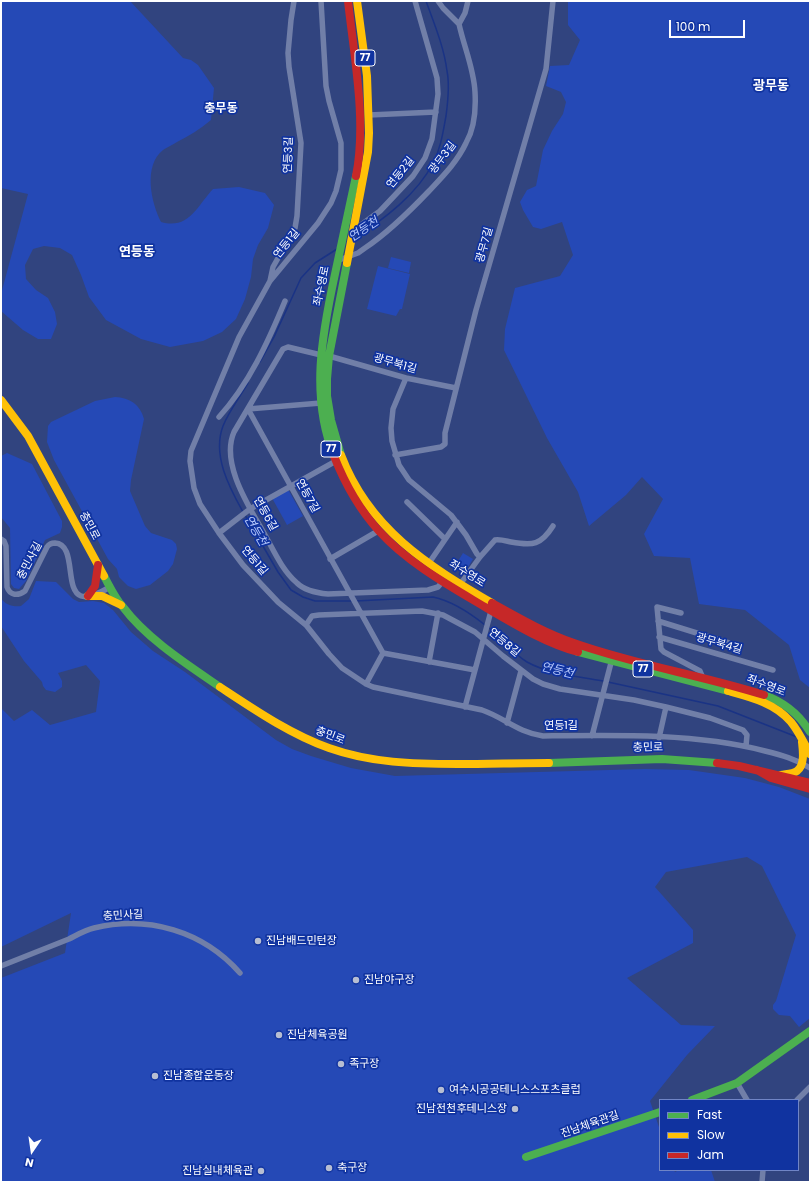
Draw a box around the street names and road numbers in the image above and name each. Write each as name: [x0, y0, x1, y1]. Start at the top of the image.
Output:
road number: 77: [355, 50, 375, 66]
street label: 연등3길: [282, 136, 296, 174]
street label: 광무3길: [427, 139, 459, 177]
street label: 연등2길: [384, 155, 418, 191]
street label: 광무7길: [474, 226, 496, 264]
street label: 연등1길: [271, 227, 303, 261]
street label: 좌수영로: [311, 265, 333, 307]
street label: 광무북1길: [372, 352, 418, 376]
road number: 77: [321, 441, 341, 457]
street label: 연등7길: [292, 477, 322, 515]
street label: 연등6길: [250, 494, 280, 534]
street label: 충민로: [76, 509, 102, 543]
street label: 충민사길: [15, 540, 45, 582]
street label: 연등1길: [238, 544, 270, 578]
street label: 좌수영로: [446, 558, 488, 590]
street label: 연등8길: [485, 626, 523, 660]
street label: 광무북4길: [694, 631, 744, 657]
road number: 77: [633, 661, 653, 677]
street label: 좌수영로: [745, 673, 787, 699]
street label: 연등1길: [544, 719, 578, 733]
street label: 충민로: [313, 724, 347, 748]
street label: 충민로: [633, 741, 663, 755]
street label: 충민사길: [102, 908, 144, 924]
street label: 진남체육관길: [559, 1109, 621, 1141]

